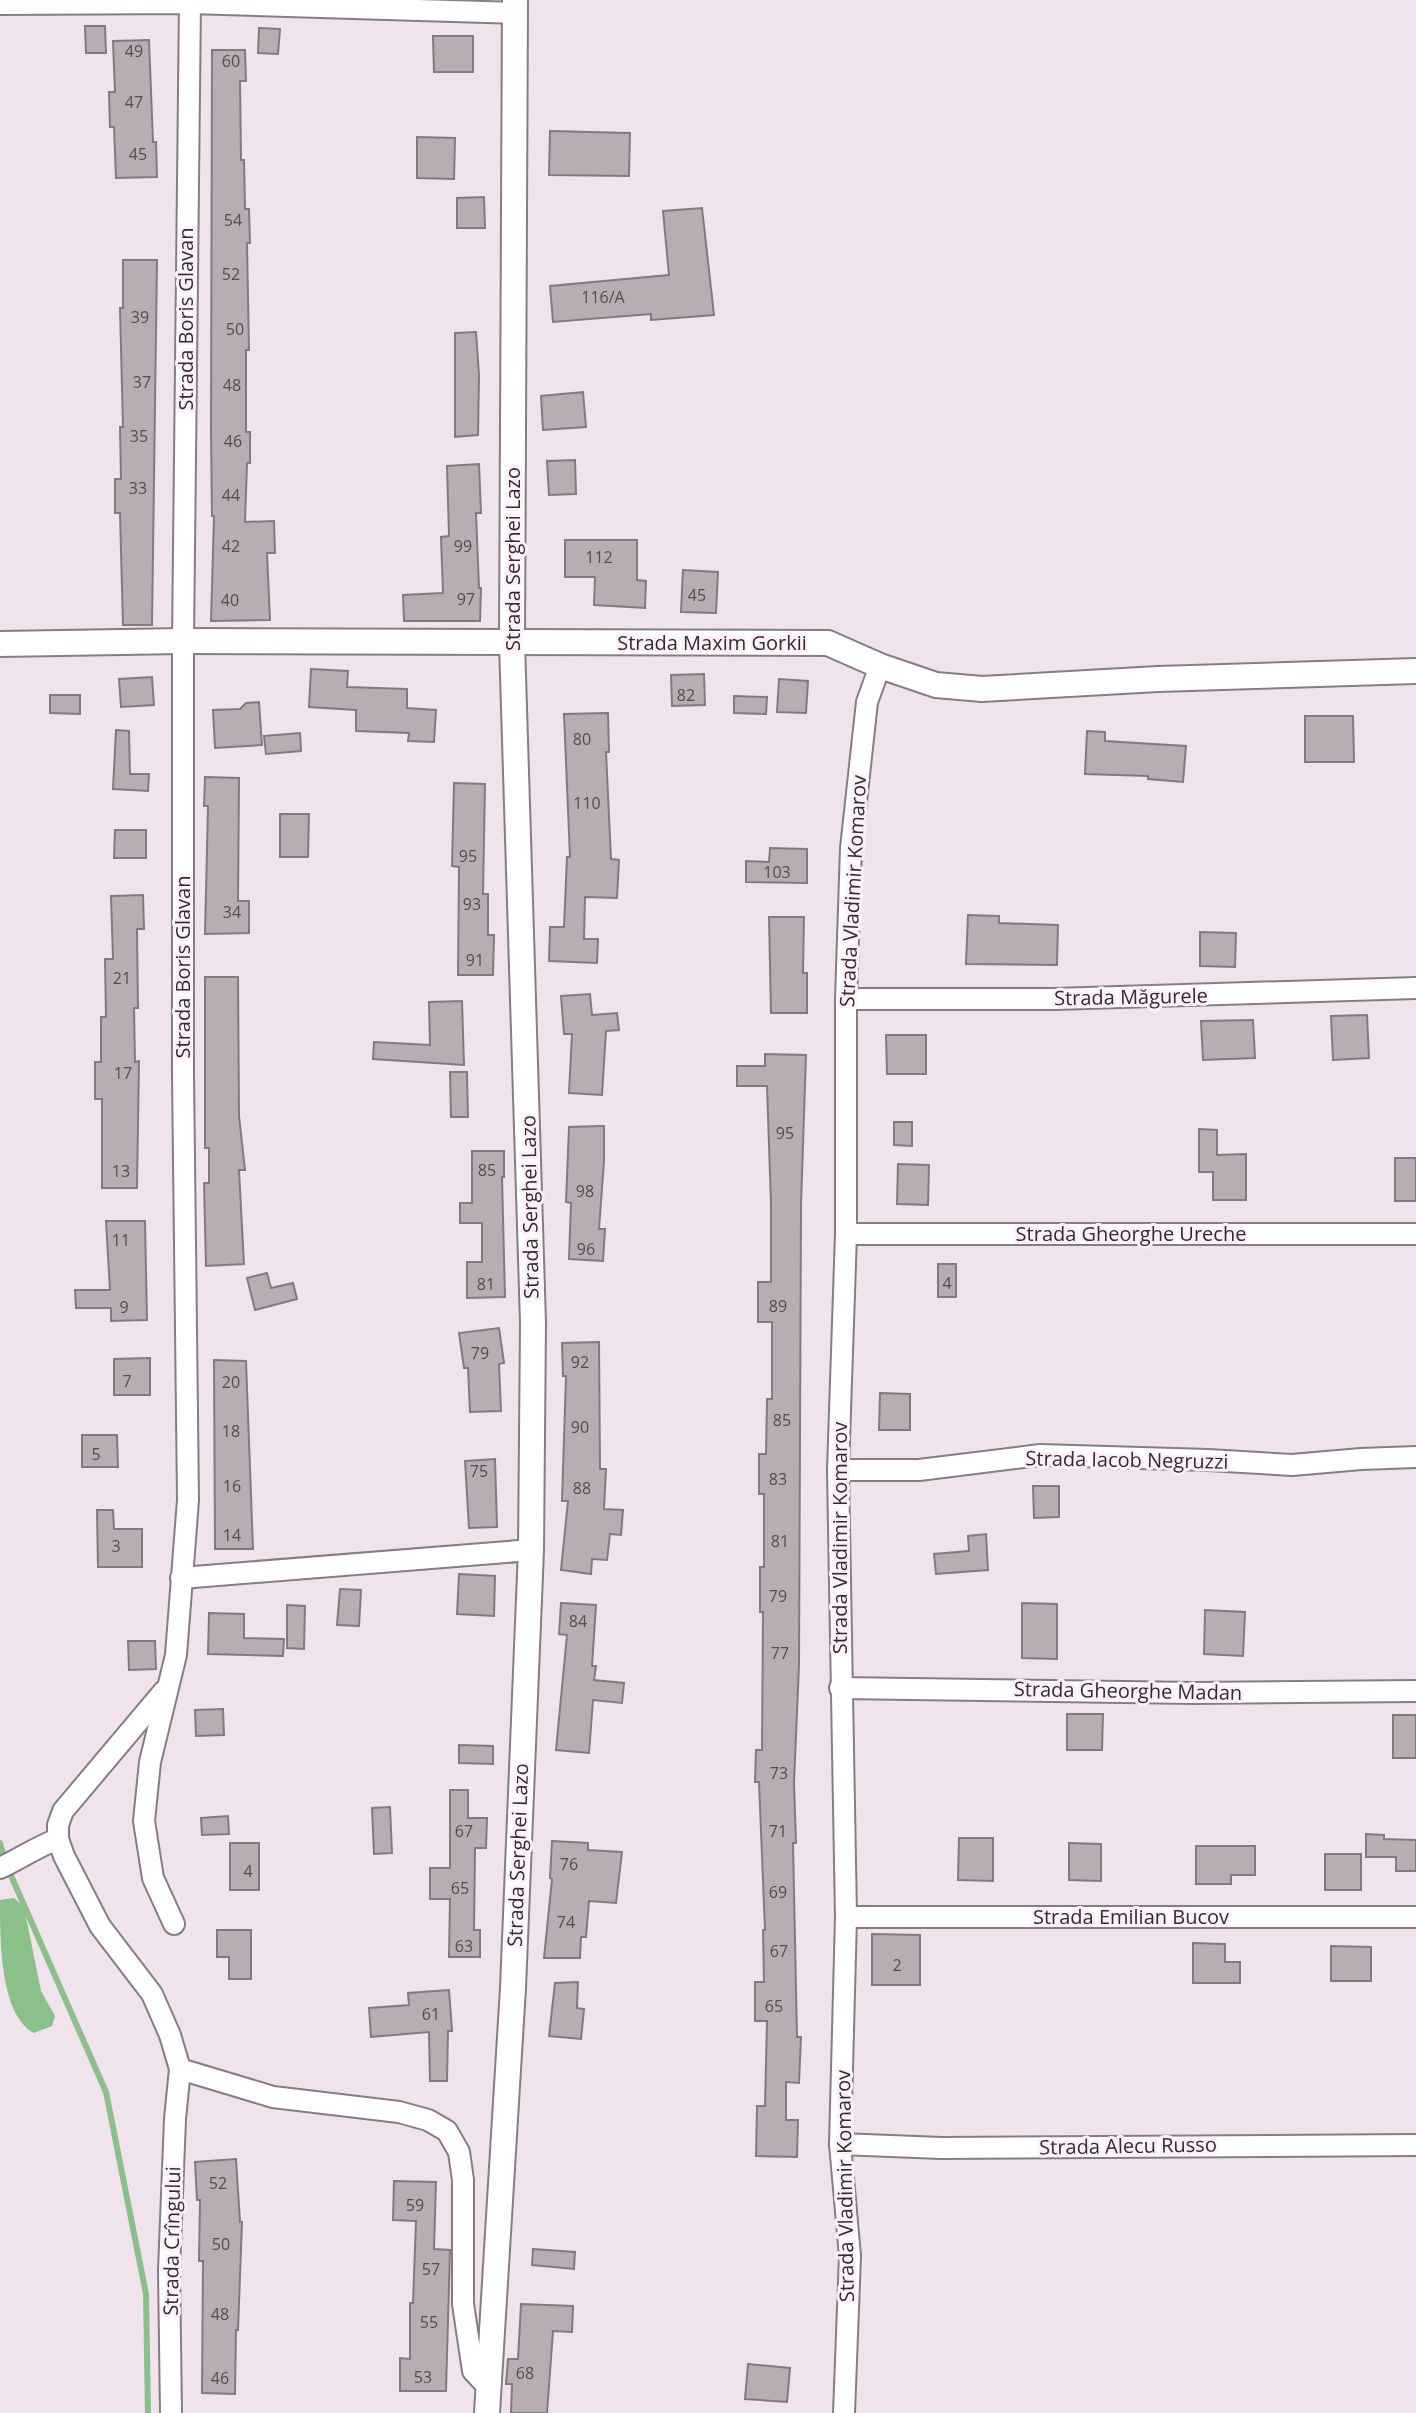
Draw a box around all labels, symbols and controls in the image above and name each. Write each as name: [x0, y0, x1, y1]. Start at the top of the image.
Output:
house number: 49: [125, 40, 143, 62]
house number: 60: [222, 50, 240, 72]
house number: 47: [125, 91, 143, 113]
house number: 45: [129, 143, 147, 165]
house number: 54: [224, 209, 242, 231]
street label: Strada Boris Glavan: [172, 228, 199, 410]
house number: 52: [222, 263, 240, 285]
house number: 116/A: [581, 286, 626, 308]
house number: 39: [131, 306, 149, 328]
house number: 50: [226, 318, 244, 340]
house number: 37: [133, 371, 151, 393]
house number: 48: [223, 374, 241, 396]
house number: 35: [130, 425, 148, 447]
house number: 46: [224, 430, 242, 452]
street label: Strada Serghei Lazo: [499, 467, 526, 651]
house number: 33: [129, 477, 147, 499]
house number: 44: [222, 484, 240, 506]
house number: 42: [222, 535, 240, 557]
house number: 99: [454, 535, 472, 557]
house number: 112: [585, 546, 613, 568]
house number: 45: [688, 584, 706, 606]
house number: 97: [457, 588, 475, 610]
house number: 40: [221, 589, 239, 611]
street label: Strada Maxim Gorkii: [617, 629, 807, 656]
house number: 82: [677, 684, 695, 706]
house number: 80: [573, 728, 591, 750]
street label: Strada Vladimir Komarov: [833, 774, 872, 1008]
house number: 110: [573, 792, 601, 814]
house number: 95: [459, 845, 477, 867]
house number: 103: [763, 861, 791, 883]
street label: Strada Boris Glavan: [169, 876, 196, 1058]
house number: 93: [463, 893, 481, 915]
house number: 34: [223, 901, 241, 923]
house number: 91: [466, 949, 484, 971]
house number: 21: [113, 967, 131, 989]
street label: Strada Măgurele: [1054, 982, 1208, 1011]
house number: 17: [114, 1062, 132, 1084]
street label: Strada Serghei Lazo: [514, 1115, 545, 1299]
house number: 95: [776, 1122, 794, 1144]
house number: 85: [478, 1159, 496, 1181]
house number: 13: [112, 1160, 130, 1182]
house number: 98: [576, 1180, 594, 1202]
street label: Strada Gheorghe Ureche: [1016, 1220, 1246, 1247]
house number: 11: [112, 1229, 130, 1251]
house number: 96: [577, 1238, 595, 1260]
house number: 4: [942, 1272, 952, 1294]
house number: 81: [477, 1273, 495, 1295]
house number: 89: [769, 1295, 787, 1317]
house number: 9: [119, 1296, 129, 1318]
house number: 79: [471, 1342, 489, 1364]
house number: 92: [571, 1351, 589, 1373]
house number: 7: [122, 1370, 132, 1392]
house number: 20: [222, 1371, 240, 1393]
house number: 85: [773, 1409, 791, 1431]
house number: 90: [571, 1416, 589, 1438]
house number: 18: [222, 1420, 240, 1442]
street label: Strada Vladimir Komarov: [826, 1422, 853, 1654]
house number: 5: [91, 1443, 101, 1465]
street label: Strada Iacob Negruzzi: [1025, 1444, 1229, 1475]
house number: 75: [470, 1460, 488, 1482]
house number: 83: [769, 1468, 787, 1490]
house number: 16: [223, 1475, 241, 1497]
house number: 88: [573, 1477, 591, 1499]
house number: 14: [223, 1524, 241, 1546]
house number: 81: [771, 1530, 789, 1552]
house number: 3: [111, 1535, 121, 1557]
house number: 79: [769, 1585, 787, 1607]
house number: 84: [569, 1610, 587, 1632]
house number: 77: [771, 1642, 789, 1664]
street label: Strada Gheorghe Madan: [1014, 1675, 1242, 1706]
house number: 73: [770, 1762, 788, 1784]
street label: Strada Serghei Lazo: [501, 1763, 534, 1947]
house number: 67: [455, 1820, 473, 1842]
house number: 71: [769, 1820, 787, 1842]
house number: 76: [560, 1853, 578, 1875]
house number: 4: [243, 1860, 253, 1882]
house number: 65: [451, 1877, 469, 1899]
house number: 69: [769, 1881, 787, 1903]
street label: Strada Emilian Bucov: [1033, 1903, 1229, 1930]
house number: 74: [557, 1911, 575, 1933]
house number: 63: [455, 1935, 473, 1957]
house number: 67: [770, 1940, 788, 1962]
house number: 2: [892, 1954, 902, 1976]
house number: 65: [765, 1995, 783, 2017]
house number: 61: [422, 2003, 440, 2025]
street label: Strada Vladimir Komarov: [829, 2070, 860, 2302]
street label: Strada Alecu Russo: [1039, 2130, 1217, 2161]
street label: Strada Crîngului: [157, 2166, 186, 2316]
house number: 52: [209, 2172, 227, 2194]
house number: 59: [406, 2194, 424, 2216]
house number: 50: [212, 2233, 230, 2255]
house number: 57: [422, 2258, 440, 2280]
house number: 48: [211, 2303, 229, 2325]
house number: 55: [420, 2311, 438, 2333]
house number: 68: [516, 2362, 534, 2384]
house number: 53: [414, 2366, 432, 2388]
house number: 46: [211, 2367, 229, 2389]

